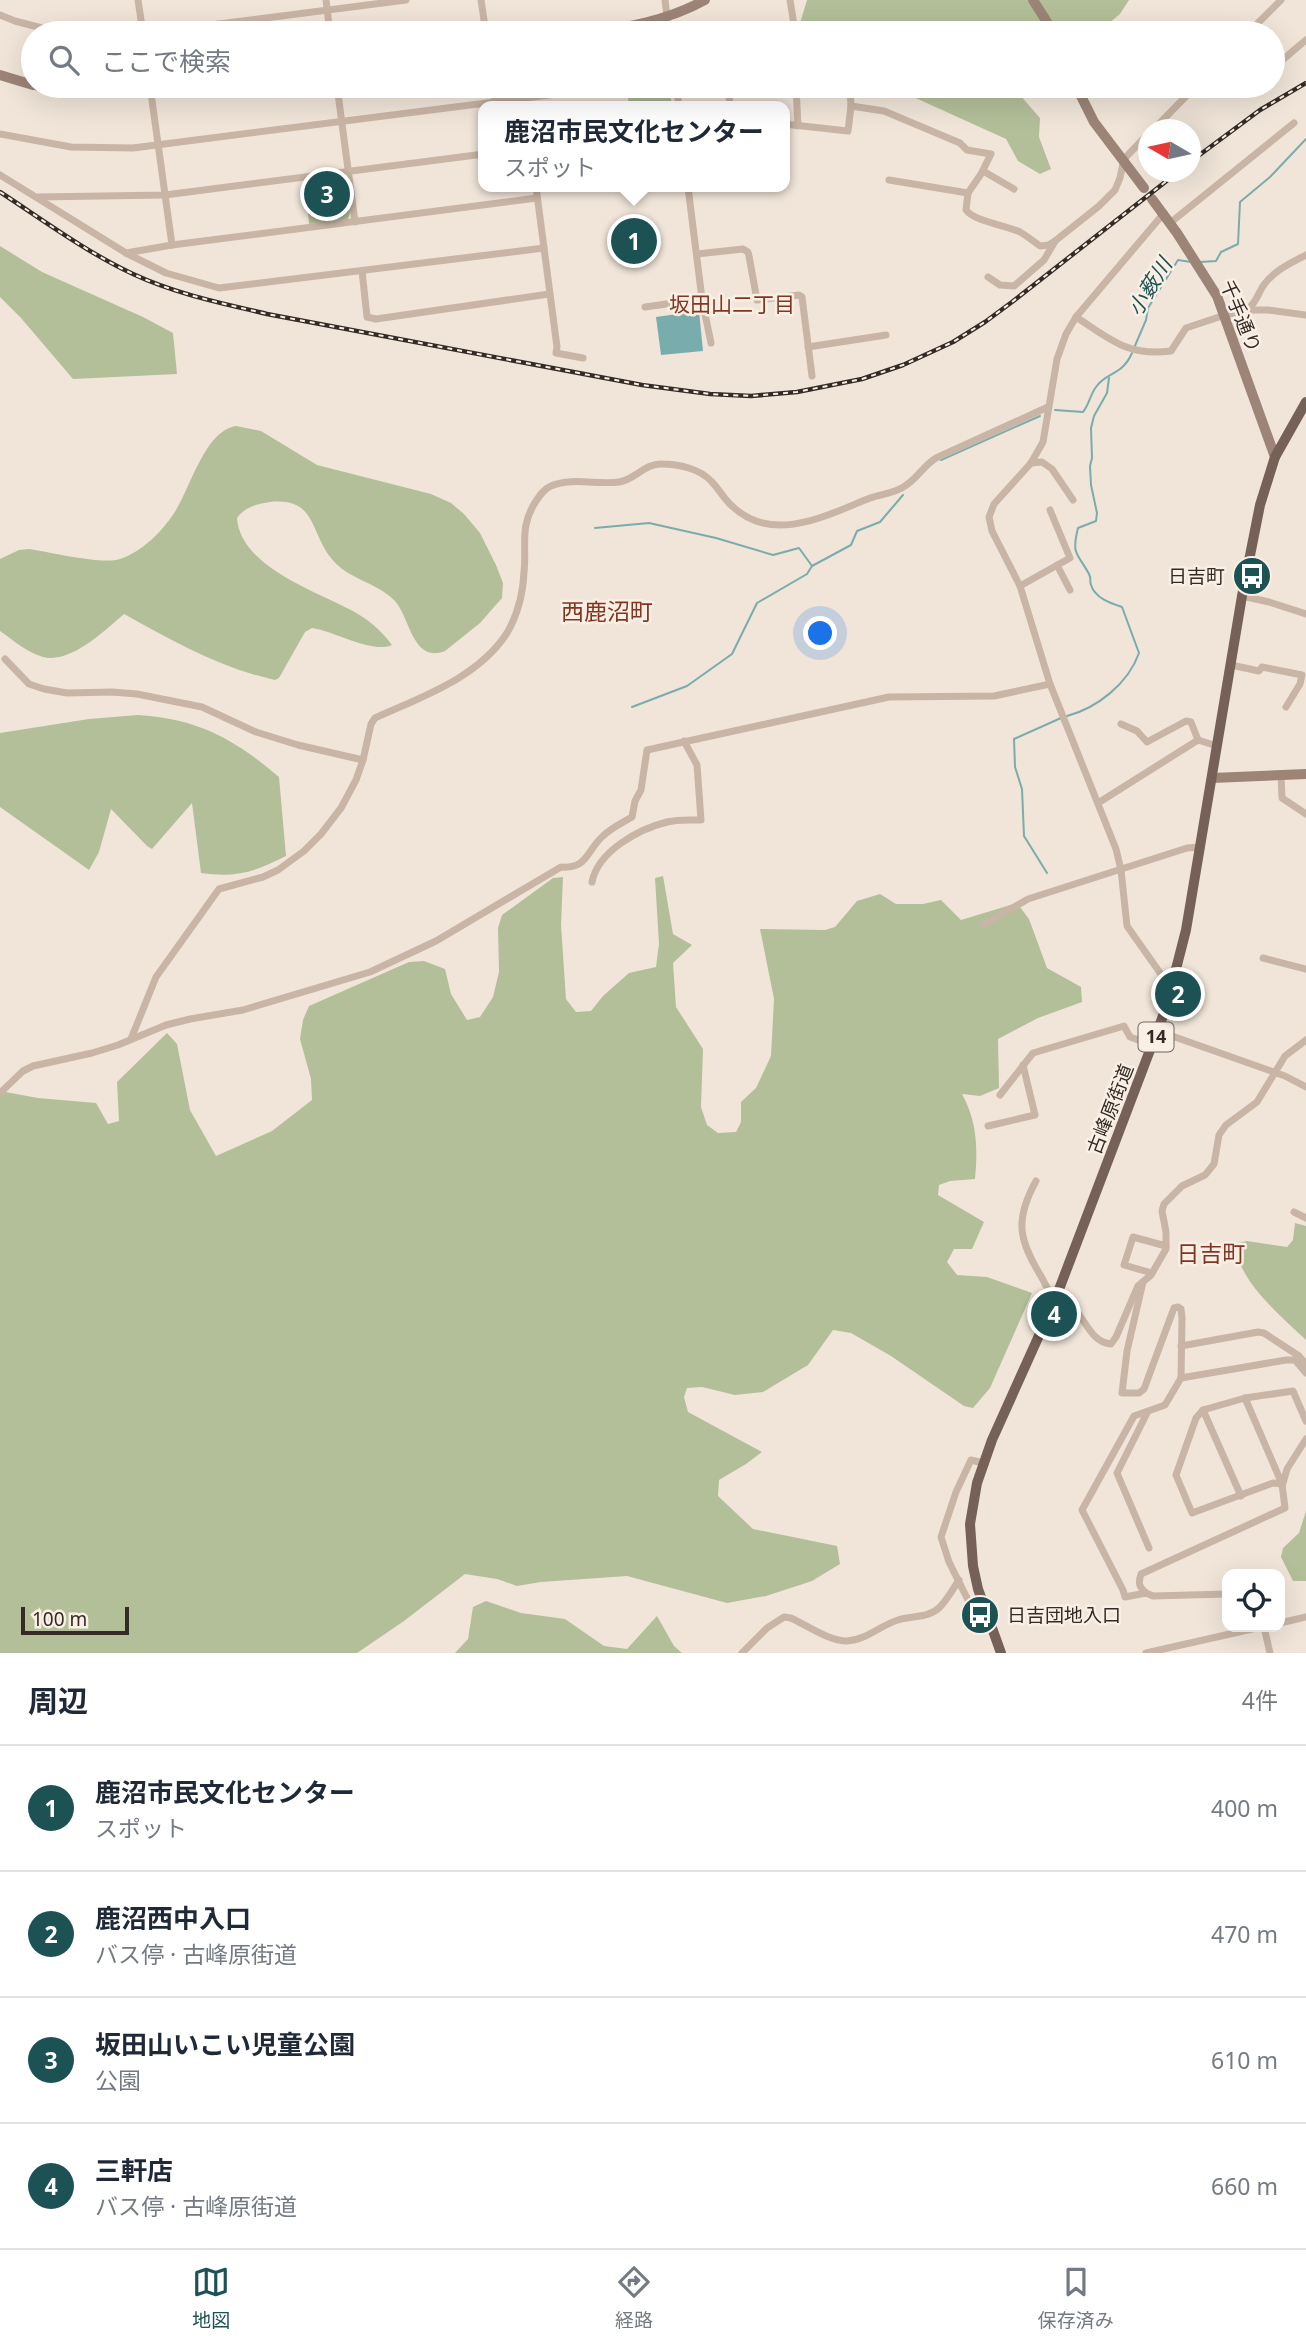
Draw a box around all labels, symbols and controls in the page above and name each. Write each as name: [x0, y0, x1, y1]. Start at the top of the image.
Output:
search box: [21, 21, 1285, 98]
icon: search: [45, 41, 83, 79]
text: ここで検索: [101, 43, 231, 79]
popup: [478, 101, 790, 192]
text: 鹿沼市民文化センター: [504, 113, 764, 149]
north arrow: [1138, 119, 1201, 182]
text: スポット: [504, 151, 596, 183]
pin: 3: [304, 168, 350, 220]
pin: 1: [611, 215, 657, 267]
water label: 小薮川: [1121, 251, 1179, 321]
street label: 千手通り: [1215, 276, 1267, 356]
district label: 坂田山二丁目: [669, 290, 795, 318]
bus stop icon: 日吉町: [1231, 555, 1273, 597]
place label: 日吉町: [1168, 563, 1225, 589]
district label: 西鹿沼町: [561, 595, 653, 627]
your location: [803, 616, 837, 650]
pin: 2: [1155, 968, 1201, 1020]
road number: 14: [1138, 1022, 1174, 1052]
street label: 古峰原街道: [1081, 1060, 1139, 1158]
district label: 日吉町: [1177, 1237, 1246, 1269]
pin: 4: [1031, 1288, 1077, 1340]
map controls: [1222, 1569, 1285, 1632]
button: locate: [1222, 1569, 1285, 1632]
bus stop icon: 日吉団地入口: [959, 1594, 1001, 1636]
place label: 日吉団地入口: [1007, 1602, 1121, 1628]
scale bar: [21, 1604, 130, 1636]
text: 100 m: [32, 1606, 87, 1632]
text: 周辺: [28, 1680, 88, 1721]
text: 4件: [1242, 1684, 1278, 1716]
text: 鹿沼市民文化センター: [95, 1774, 355, 1810]
text: 1: [44, 1792, 58, 1824]
text: 400 m: [1211, 1792, 1278, 1824]
text: スポット: [95, 1812, 187, 1844]
text: 鹿沼西中入口: [95, 1900, 251, 1936]
text: 2: [44, 1918, 58, 1950]
text: 470 m: [1211, 1918, 1278, 1950]
text: バス停 · 古峰原街道: [95, 1938, 297, 1970]
text: 坂田山いこい児童公園: [95, 2026, 355, 2062]
text: 3: [44, 2044, 58, 2076]
text: 610 m: [1211, 2044, 1278, 2076]
text: 公園: [95, 2064, 141, 2096]
text: 三軒店: [95, 2152, 173, 2188]
text: 4: [44, 2170, 58, 2202]
text: 660 m: [1211, 2170, 1278, 2202]
text: バス停 · 古峰原街道: [95, 2190, 297, 2222]
tab: 地図: [192, 2263, 230, 2333]
tab: 経路: [615, 2263, 653, 2333]
tab: 保存済み: [1038, 2263, 1114, 2333]

